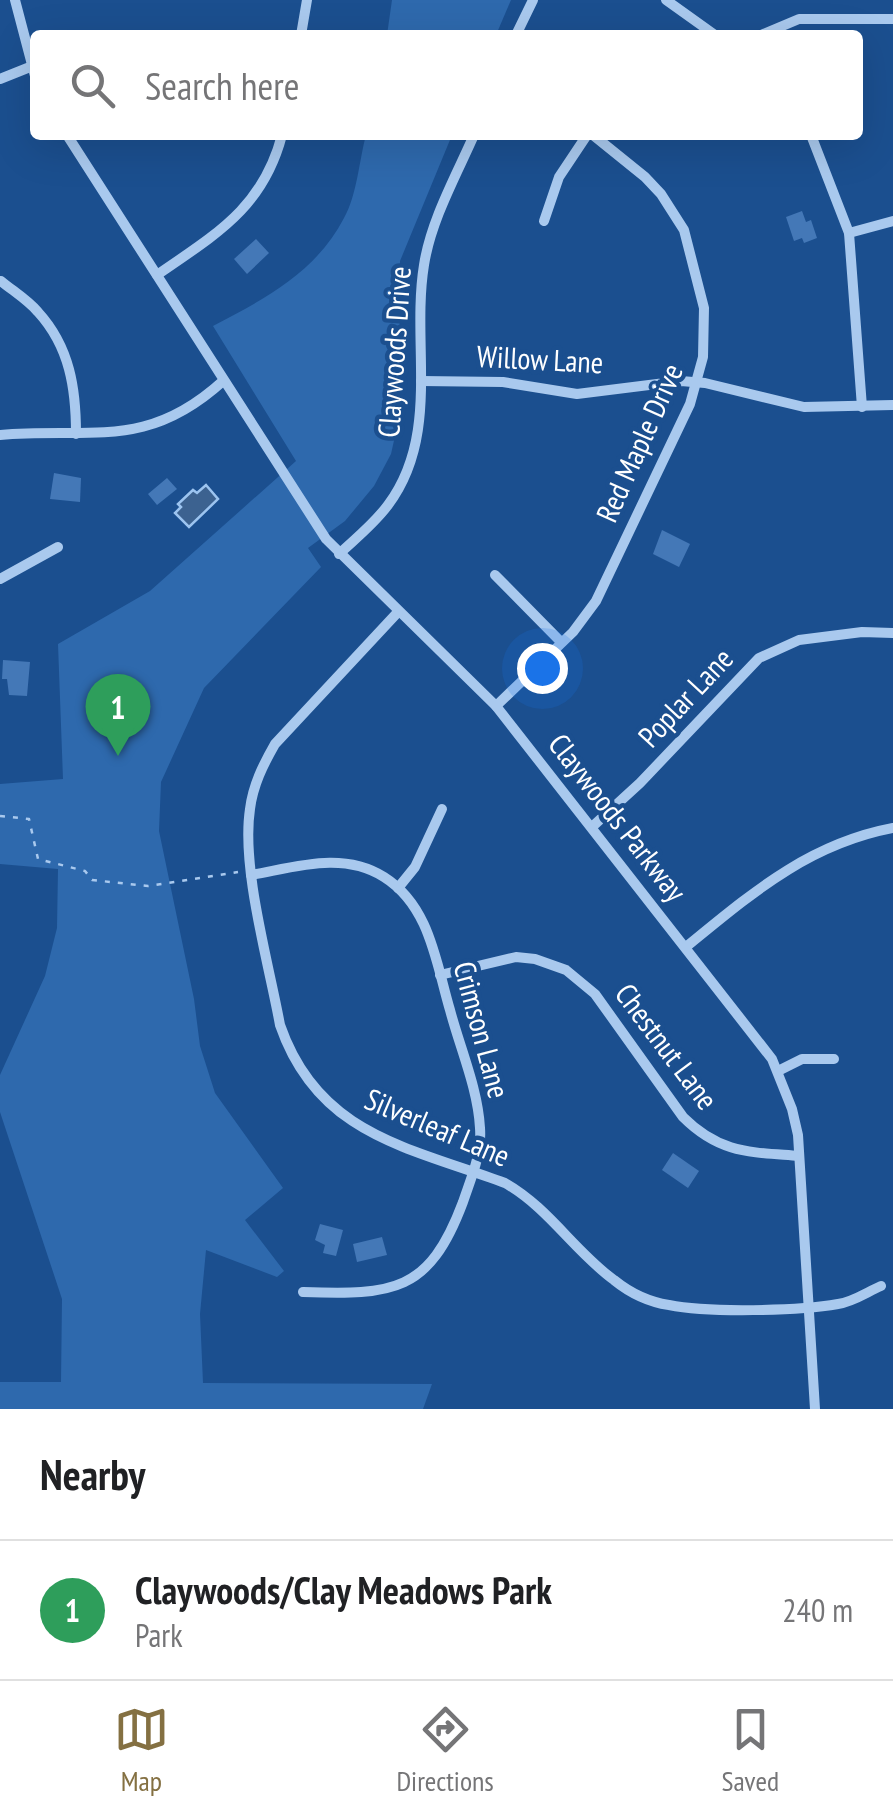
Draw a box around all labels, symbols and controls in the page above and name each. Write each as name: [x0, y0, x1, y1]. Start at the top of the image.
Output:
search box: [30, 30, 863, 140]
icon: search: [65, 58, 120, 113]
text: Search here: [145, 61, 299, 110]
street label: Claywoods Drive: [368, 265, 419, 439]
street label: Willow Lane: [476, 336, 604, 381]
street label: Red Maple Drive: [586, 357, 691, 528]
street label: Poplar Lane: [629, 639, 741, 755]
your location: [517, 643, 568, 694]
pin: 1: [86, 674, 150, 756]
street label: Claywoods Parkway: [540, 725, 696, 910]
street label: Crimson Lane: [446, 957, 519, 1102]
street label: Chestnut Lane: [607, 975, 727, 1117]
street label: Silverleaf Lane: [359, 1079, 516, 1175]
text: Nearby: [40, 1447, 145, 1502]
text: Claywoods/Clay Meadows Park: [135, 1565, 552, 1614]
text: 1: [65, 1589, 80, 1631]
text: 240 m: [782, 1589, 853, 1631]
text: Park: [135, 1614, 183, 1656]
tab: Map: [114, 1702, 169, 1799]
tab: Directions: [396, 1702, 494, 1799]
tab: Saved: [721, 1702, 779, 1799]

